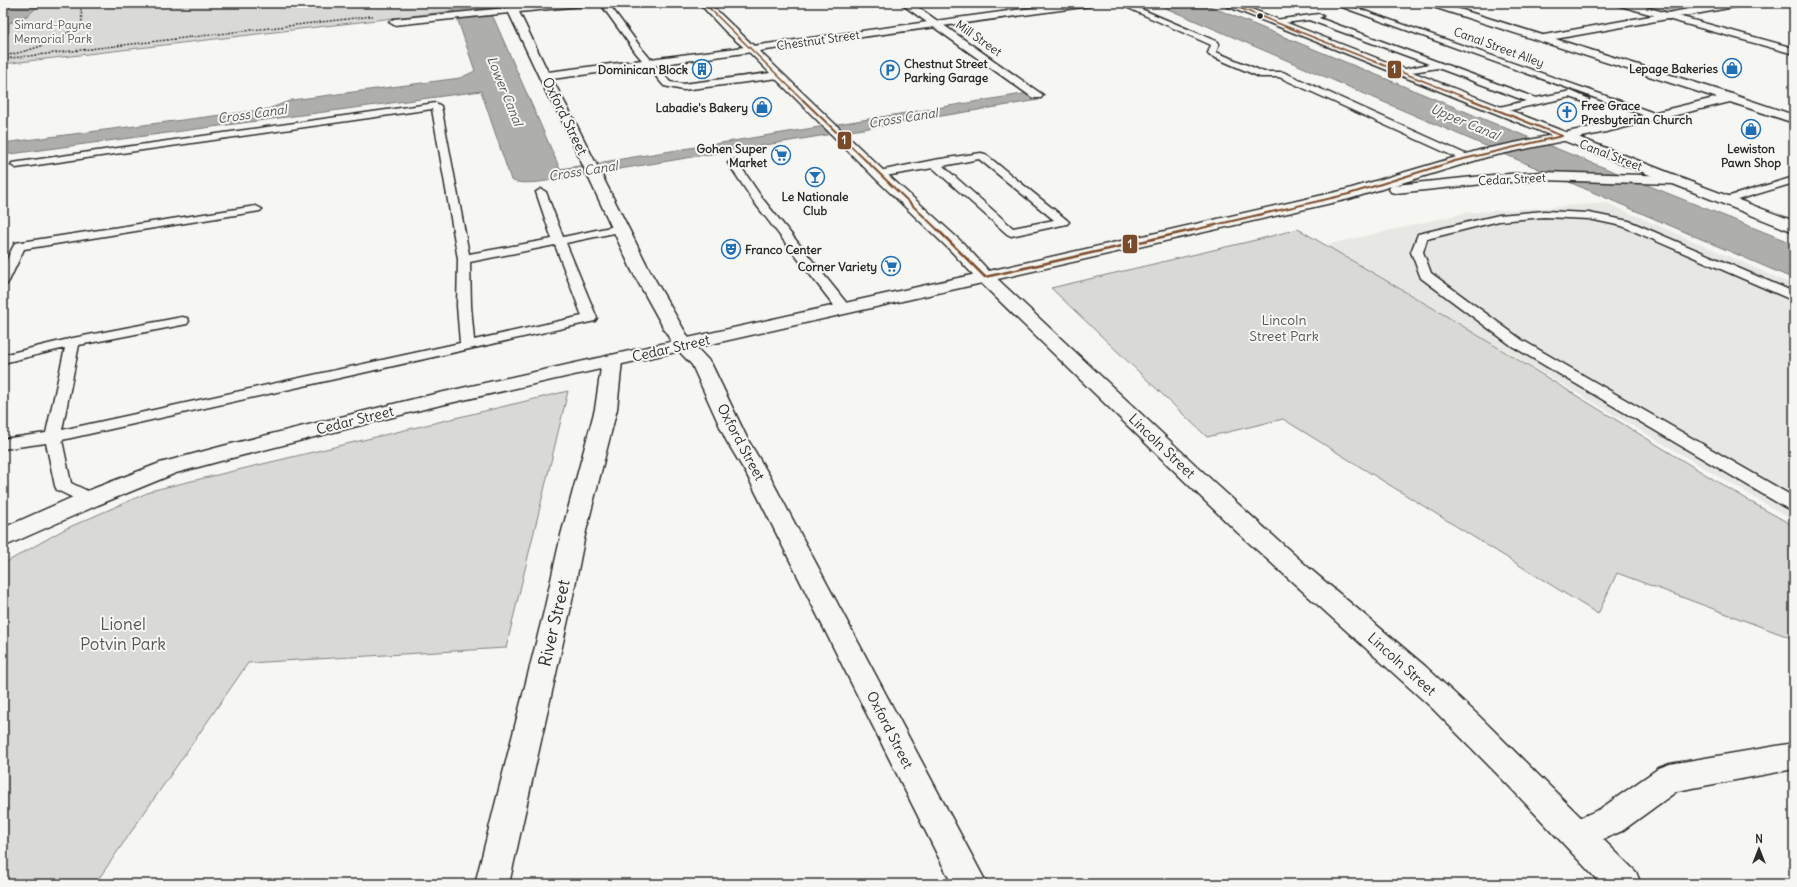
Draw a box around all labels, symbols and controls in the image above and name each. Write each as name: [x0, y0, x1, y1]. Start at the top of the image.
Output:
unlabelled marker: [1255, 11, 1265, 21]
park label: Simard-Payne Memorial Park: [14, 17, 92, 46]
street label: Mill Street: [953, 17, 1005, 59]
street label: Canal Street Alley: [1452, 24, 1546, 70]
street label: Chestnut Street: [776, 27, 860, 53]
water label: Lower Canal: [483, 54, 527, 130]
place label: Chestnut Street Parking Garage: [904, 56, 989, 86]
shop icon: Lepage Bakeries: [1721, 57, 1743, 79]
building icon: Dominican Block: [691, 58, 713, 80]
parking icon: Chestnut Street Parking Garage: [879, 59, 901, 81]
line badge: 1: [1387, 60, 1402, 79]
place label: Lepage Bakeries: [1629, 61, 1719, 77]
place label: Dominican Block: [598, 62, 688, 77]
text: 1: [1392, 62, 1396, 76]
street label: Oxford Street: [538, 74, 592, 158]
shop icon: Labadie's Bakery: [751, 96, 773, 118]
place label: Free Grace Presbyterian Church: [1581, 98, 1692, 128]
water label: Cross Canal: [216, 100, 290, 127]
place label: Labadie's Bakery: [656, 100, 748, 116]
water label: Upper Canal: [1428, 100, 1504, 145]
church icon: Free Grace Presbyterian Church: [1556, 101, 1578, 123]
water label: Cross Canal: [867, 104, 941, 132]
shop icon: Lewiston Pawn Shop: [1740, 118, 1762, 140]
line badge: 1: [837, 131, 852, 150]
text: 1: [842, 133, 846, 147]
street label: Canal Street: [1577, 136, 1645, 174]
place label: Gohen Super Market: [697, 141, 768, 170]
place label: Lewiston Pawn Shop: [1721, 141, 1781, 171]
supermarket icon: Gohen Super Market: [770, 144, 792, 166]
water label: Cross Canal: [547, 157, 621, 185]
bar icon: Le Nationale Club: [804, 166, 826, 188]
street label: Cedar Street: [1478, 170, 1546, 188]
place label: Le Nationale Club: [782, 189, 849, 218]
line badge: 1: [1122, 234, 1138, 254]
text: 1: [1128, 237, 1132, 251]
theatre icon: Franco Center: [720, 238, 742, 260]
place label: Franco Center: [745, 242, 822, 257]
supermarket icon: Corner Variety: [880, 255, 902, 277]
place label: Corner Variety: [798, 259, 877, 275]
park label: Lincoln Street Park: [1249, 311, 1319, 345]
street label: Cedar Street: [630, 330, 712, 366]
street label: Oxford Street: [713, 400, 769, 484]
street label: Cedar Street: [314, 402, 396, 438]
street label: Lincoln Street: [1125, 410, 1199, 482]
street label: River Street: [533, 577, 575, 669]
park label: Lionel Potvin Park: [80, 613, 166, 655]
street label: Lincoln Street: [1364, 629, 1440, 700]
street label: Oxford Street: [863, 688, 917, 772]
north arrow: [1739, 829, 1779, 869]
text: N: [1755, 832, 1763, 846]

